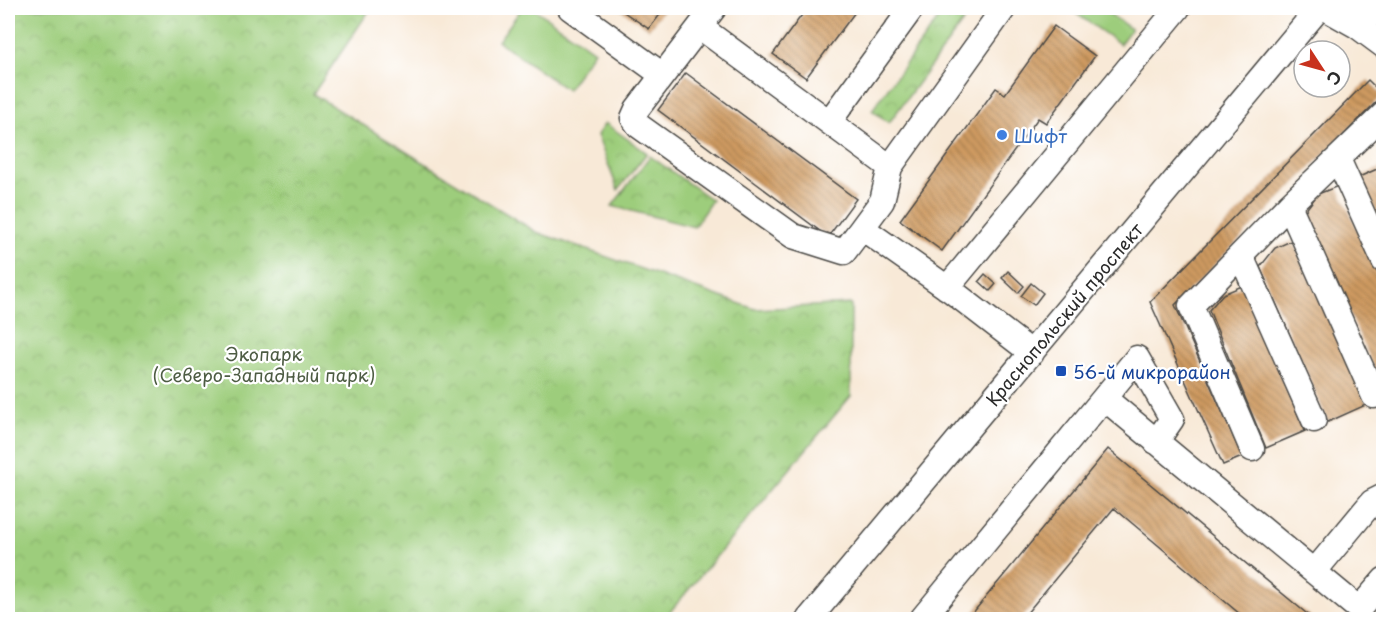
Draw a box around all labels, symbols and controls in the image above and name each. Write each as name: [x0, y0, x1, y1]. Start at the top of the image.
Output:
north arrow: [1292, 39, 1352, 99]
text: С: [1322, 66, 1348, 90]
place label: Шифт: [1014, 122, 1068, 149]
marker: Шифт: [995, 128, 1009, 142]
street label: Краснопольский проспект: [979, 216, 1149, 412]
park label: Экопарк (Северо-Западный парк): [153, 340, 375, 388]
place label: 56-й микрорайон: [1073, 358, 1231, 385]
marker: 56-й микрорайон: [1054, 364, 1068, 378]

